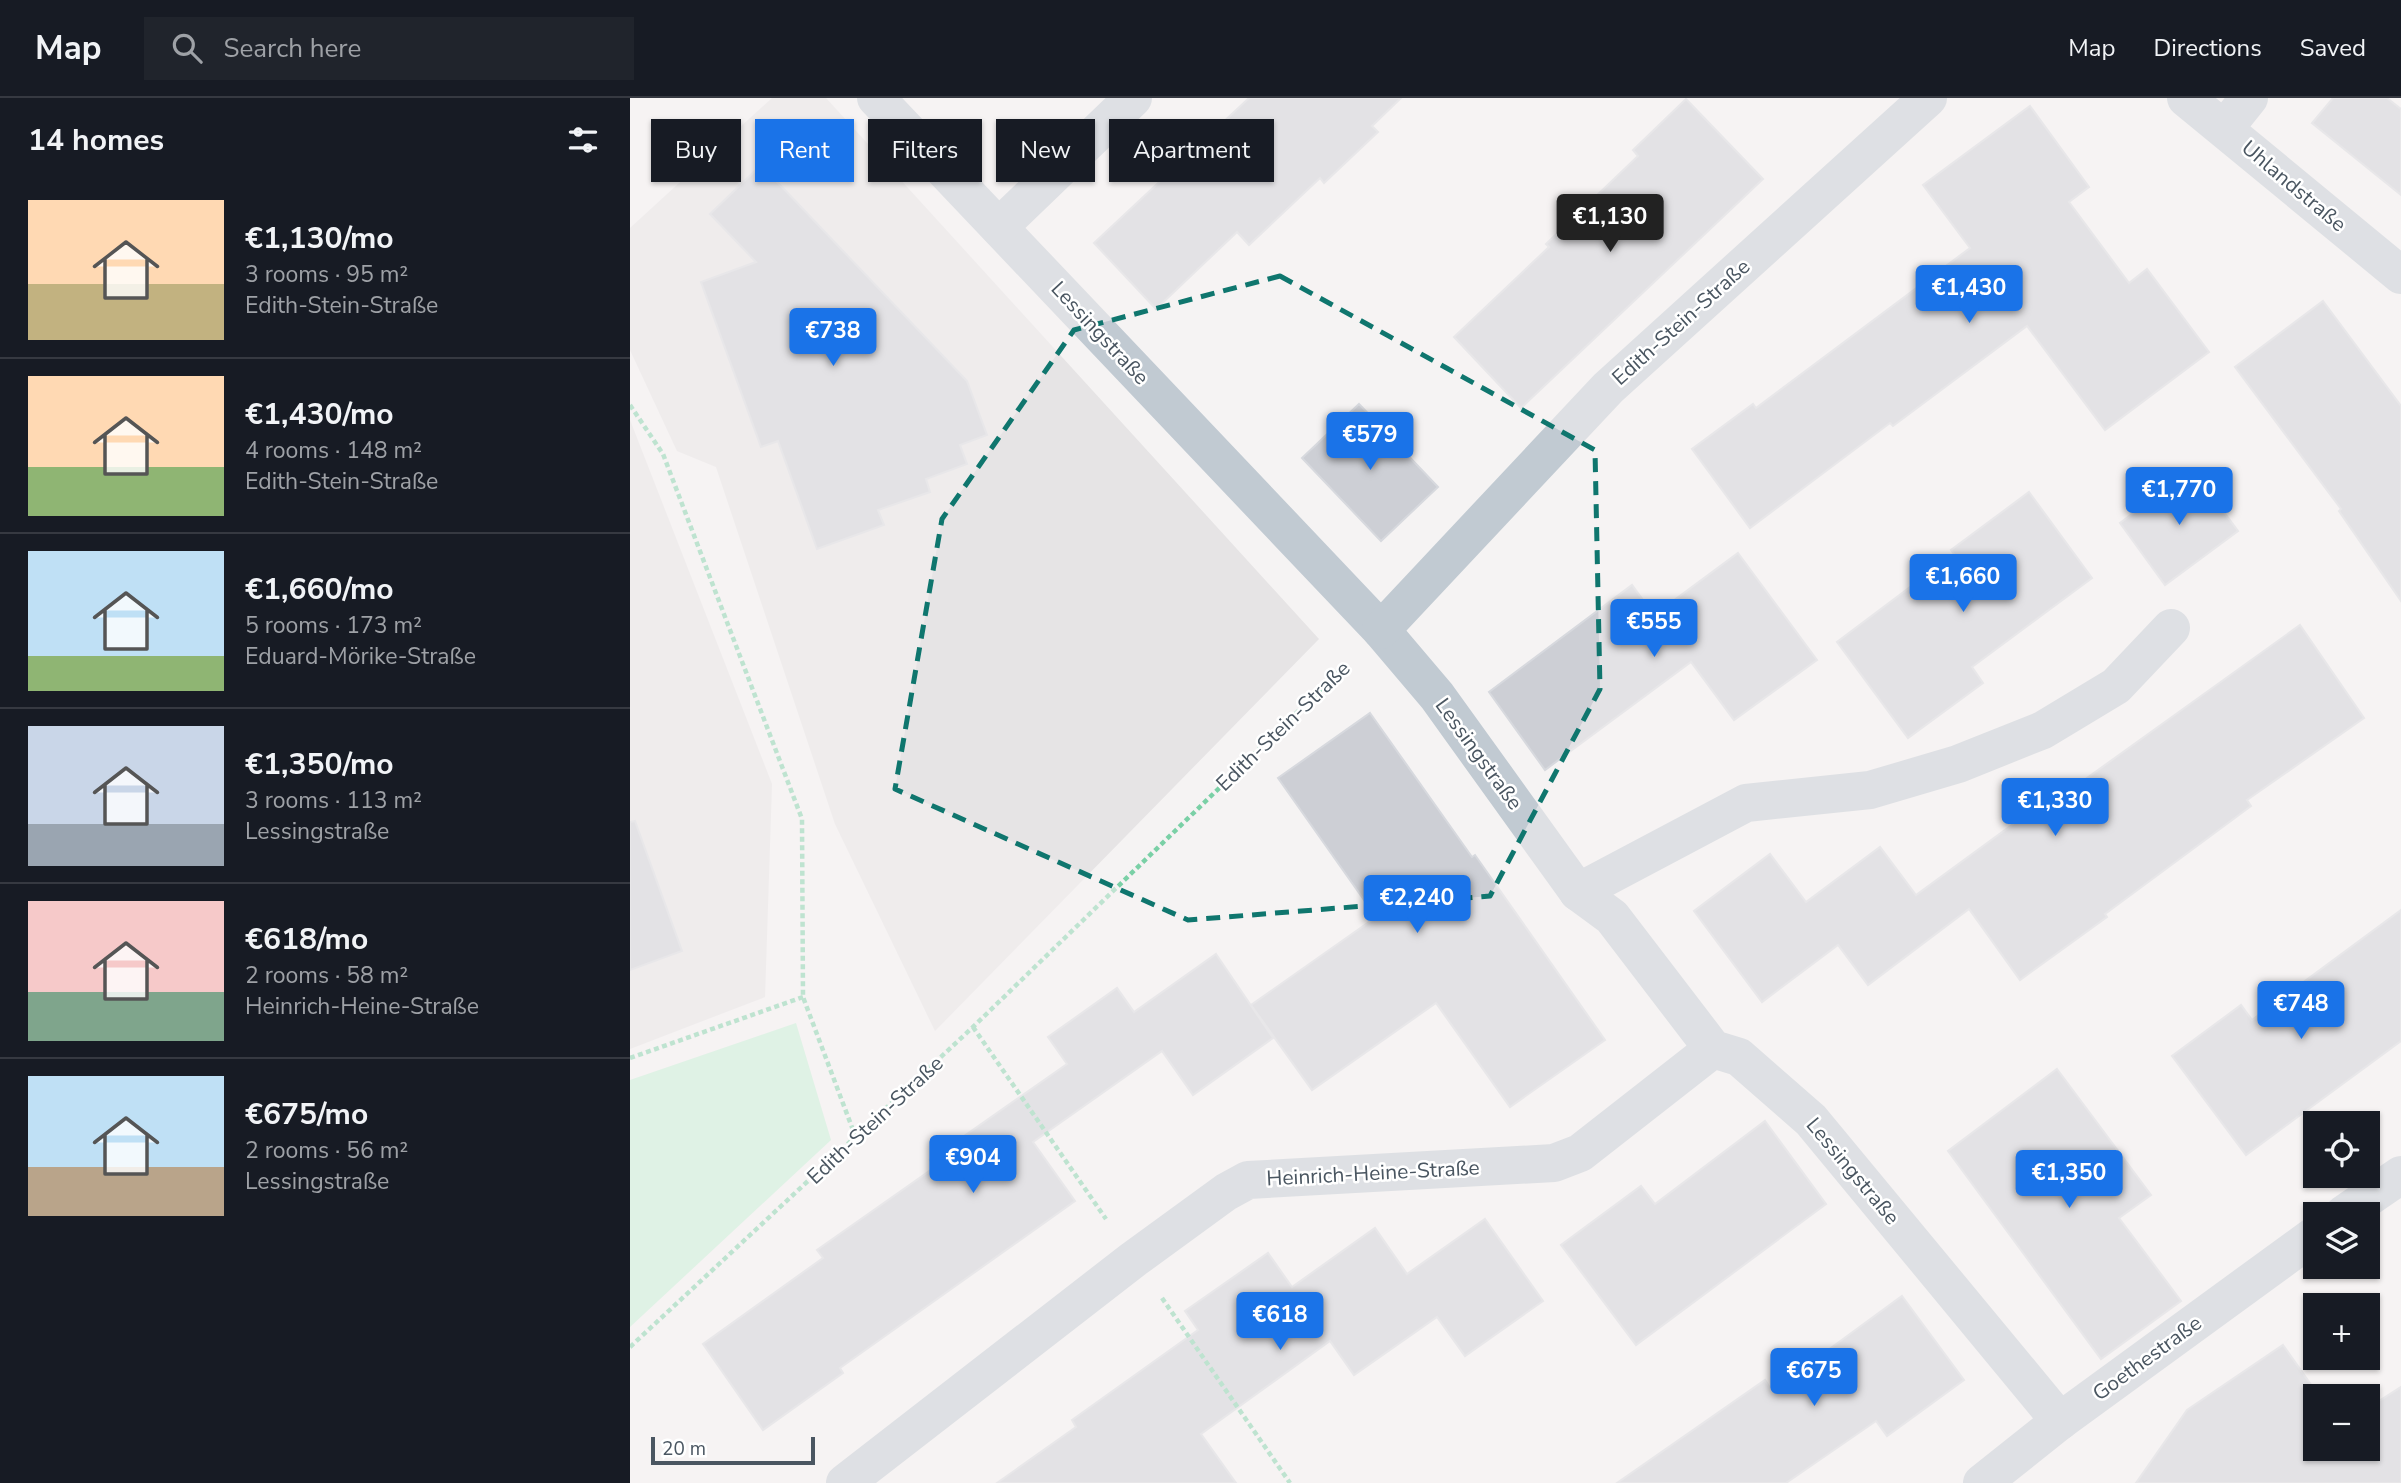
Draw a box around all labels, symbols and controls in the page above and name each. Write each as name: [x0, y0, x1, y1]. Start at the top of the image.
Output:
search box: [144, 17, 634, 80]
text: Map: [35, 26, 102, 71]
icon: search: [168, 29, 206, 67]
text: Search here: [224, 31, 361, 66]
text: Map: [2068, 32, 2115, 64]
text: Directions: [2153, 32, 2262, 64]
text: Saved: [2300, 32, 2366, 64]
chip: Buy: [651, 119, 741, 182]
chip: Rent: [755, 119, 854, 182]
chip: Filters: [868, 119, 982, 182]
chip: New: [996, 119, 1095, 182]
chip: Apartment: [1109, 119, 1274, 182]
text: 14 homes: [28, 120, 164, 161]
icon: filters: [564, 121, 602, 159]
street label: Uhlandstraße: [2236, 134, 2352, 238]
pin: €1,130: [1553, 194, 1667, 254]
text: €1,130: [1573, 201, 1647, 232]
text: €1,130/mo: [245, 218, 394, 259]
icon: home: [84, 228, 168, 312]
street label: Edith-Stein-Straße: [1606, 253, 1756, 391]
text: 3 rooms · 95 m²: [245, 259, 408, 290]
pin: €1,430: [1912, 266, 2026, 325]
text: €1,430: [1932, 272, 2006, 303]
street label: Lessingstraße: [1045, 275, 1155, 391]
text: Edith-Stein-Straße: [245, 290, 438, 321]
pin: €738: [792, 308, 874, 368]
text: €738: [805, 315, 861, 346]
text: €1,430/mo: [245, 394, 394, 435]
icon: home: [84, 404, 168, 488]
pin: €579: [1329, 412, 1411, 472]
text: €579: [1342, 419, 1398, 450]
text: 4 rooms · 148 m²: [245, 435, 422, 466]
text: Edith-Stein-Straße: [245, 466, 438, 497]
pin: €1,770: [2122, 468, 2236, 527]
text: €1,770: [2142, 474, 2216, 505]
pin: €1,660: [1906, 554, 2020, 614]
text: €1,660: [1926, 561, 2000, 592]
text: €1,660/mo: [245, 569, 394, 610]
icon: home: [84, 579, 168, 663]
pin: €555: [1613, 600, 1695, 659]
text: €555: [1626, 606, 1682, 637]
text: 5 rooms · 173 m²: [245, 610, 422, 641]
text: Eduard-Mörike-Straße: [245, 641, 476, 672]
street label: Edith-Stein-Straße: [1210, 655, 1356, 797]
street label: Lessingstraße: [1429, 692, 1529, 816]
text: €1,350/mo: [245, 744, 394, 785]
icon: home: [84, 754, 168, 838]
pin: €1,330: [1998, 778, 2112, 838]
text: 3 rooms · 113 m²: [245, 785, 422, 816]
text: €1,330: [2018, 785, 2092, 816]
text: Lessingstraße: [245, 816, 389, 847]
pin: €2,240: [1360, 876, 1474, 935]
text: €2,240: [1380, 882, 1454, 913]
text: €618/mo: [245, 919, 368, 960]
icon: home: [84, 929, 168, 1013]
text: 2 rooms · 58 m²: [245, 960, 408, 991]
pin: €748: [2260, 982, 2342, 1041]
text: €748: [2273, 988, 2329, 1019]
text: Heinrich-Heine-Straße: [245, 991, 479, 1022]
street label: Edith-Stein-Straße: [801, 1050, 949, 1190]
text: €675/mo: [245, 1094, 368, 1135]
icon: home: [84, 1104, 168, 1188]
map controls: [2303, 1111, 2380, 1461]
button: locate: [2303, 1111, 2380, 1188]
street label: Lessingstraße: [1800, 1112, 1906, 1230]
text: 2 rooms · 56 m²: [245, 1135, 408, 1166]
pin: €904: [932, 1136, 1014, 1195]
text: €904: [945, 1142, 1001, 1173]
pin: €1,350: [2012, 1150, 2126, 1210]
street label: Heinrich-Heine-Straße: [1266, 1153, 1480, 1193]
text: €1,350: [2032, 1157, 2106, 1188]
text: Lessingstraße: [245, 1166, 389, 1197]
button: layers: [2303, 1202, 2380, 1279]
pin: €618: [1239, 1292, 1321, 1352]
button: +: [2303, 1293, 2380, 1370]
text: €618: [1252, 1299, 1308, 1330]
street label: Goethestraße: [2087, 1309, 2207, 1407]
pin: €675: [1773, 1348, 1855, 1408]
text: €675: [1786, 1355, 1842, 1386]
button: −: [2303, 1384, 2380, 1461]
scale bar: [651, 1434, 816, 1466]
text: 20 m: [662, 1436, 706, 1462]

